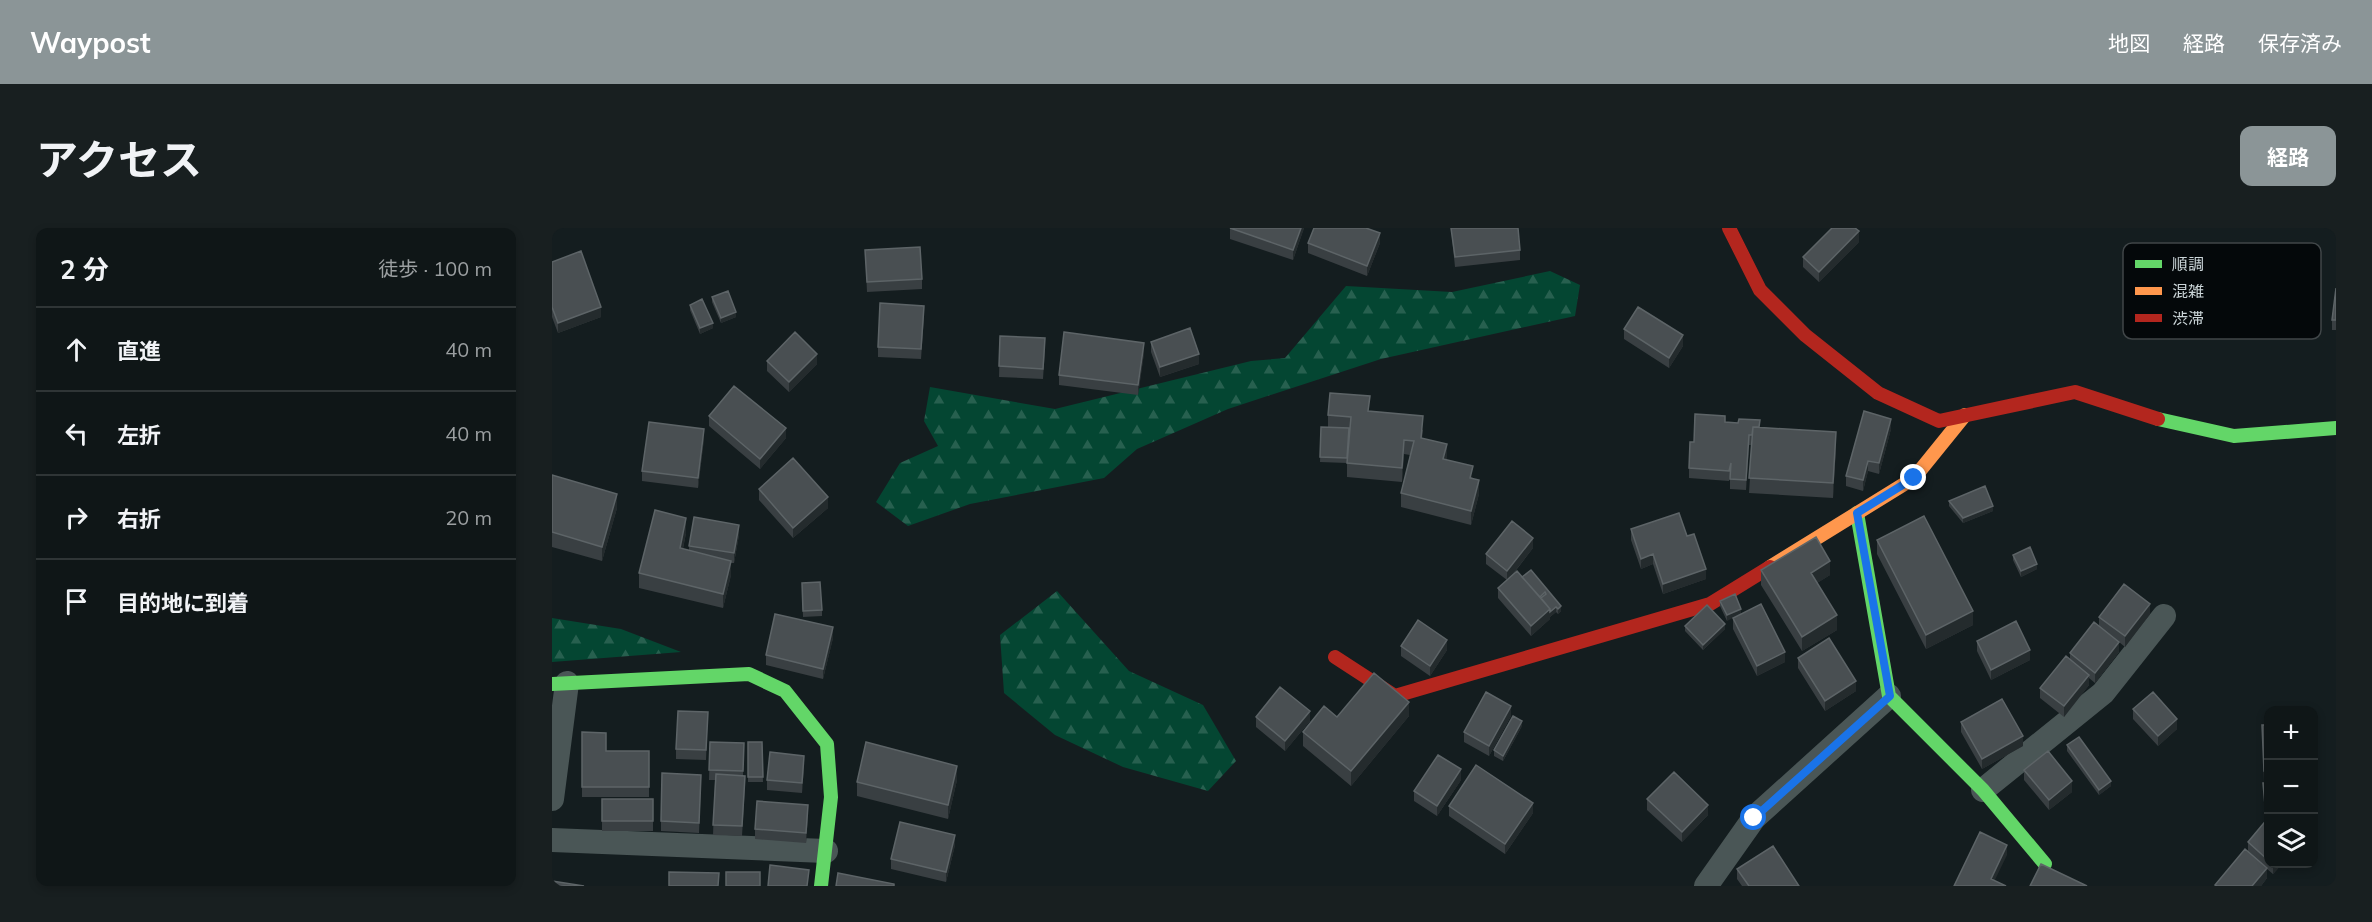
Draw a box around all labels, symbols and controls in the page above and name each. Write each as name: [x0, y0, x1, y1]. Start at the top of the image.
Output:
text: Waypost: [30, 25, 151, 60]
text: 地図: [2108, 30, 2150, 56]
text: 経路: [2183, 30, 2225, 56]
text: 保存済み: [2258, 30, 2342, 56]
button: 経路: [2240, 126, 2336, 186]
text: アクセス: [36, 133, 202, 186]
legend: [2123, 243, 2321, 339]
text: 2 分: [60, 253, 109, 286]
text: 順調: [2172, 254, 2204, 274]
text: 徒歩 · 100 m: [378, 256, 492, 281]
text: 混雑: [2172, 281, 2204, 301]
text: 渋滞: [2172, 308, 2204, 328]
icon: ahead: [60, 333, 93, 366]
text: 直進: [117, 337, 161, 365]
text: 40 m: [445, 337, 492, 362]
icon: left: [60, 417, 93, 450]
text: 左折: [117, 421, 161, 449]
text: 40 m: [445, 421, 492, 446]
route end: [1900, 464, 1926, 490]
icon: right: [60, 501, 93, 534]
text: 右折: [117, 505, 161, 533]
text: 20 m: [445, 505, 492, 530]
icon: arrive: [60, 585, 93, 618]
text: 目的地に到着: [117, 589, 249, 617]
map controls: [2264, 706, 2318, 868]
button: +: [2264, 706, 2318, 760]
button: −: [2264, 760, 2318, 814]
route start: [1740, 804, 1766, 830]
button: layers: [2264, 814, 2318, 868]

